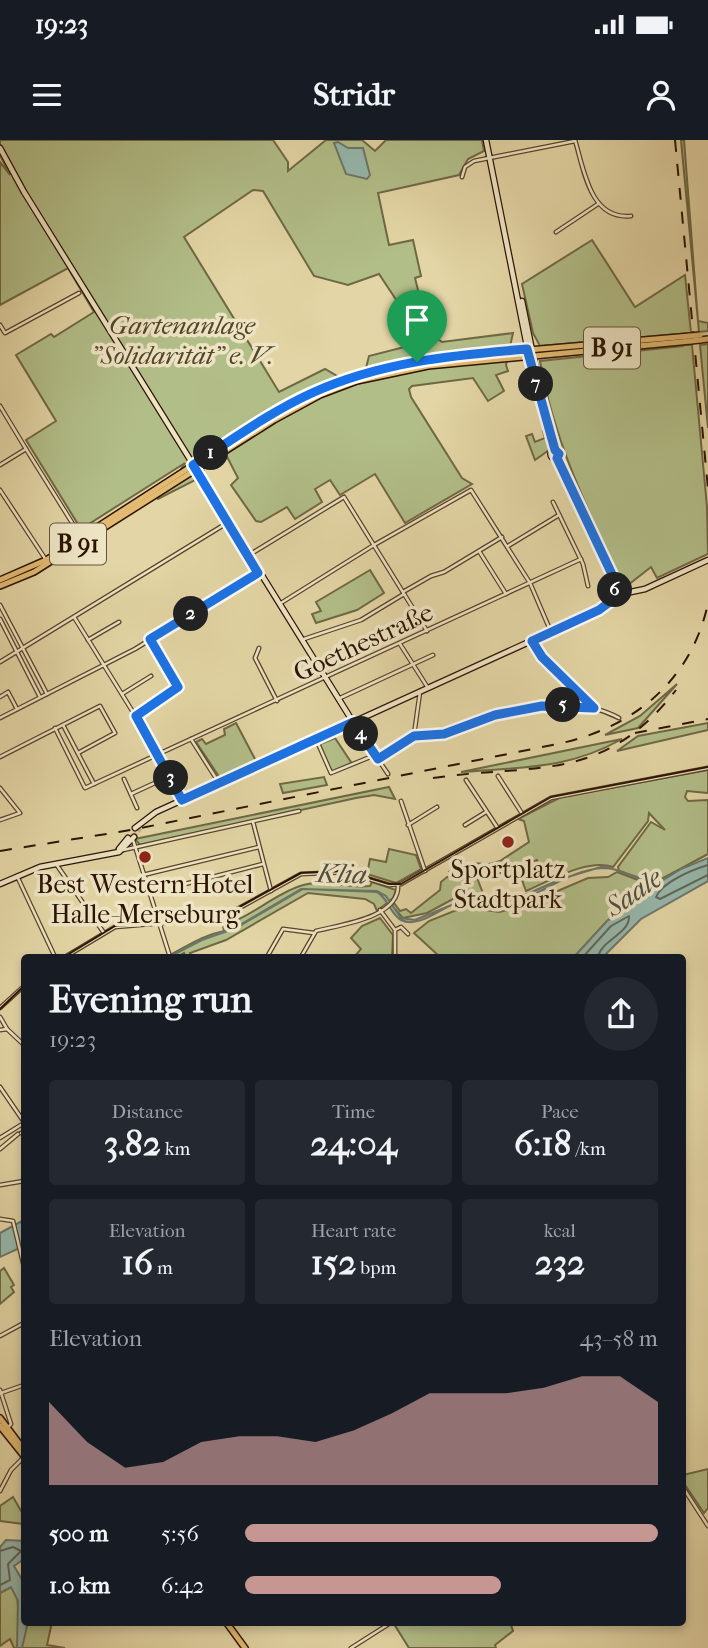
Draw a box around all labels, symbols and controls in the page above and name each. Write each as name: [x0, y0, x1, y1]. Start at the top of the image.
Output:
text: 19:23: [35, 9, 88, 40]
icon: menu: [28, 76, 66, 114]
text: Stridr: [313, 76, 395, 113]
icon: person: [642, 76, 680, 114]
pin: [387, 290, 447, 362]
icon: arrive: [398, 301, 436, 339]
park label: Gartenanlage "Solidarität" e. V.: [91, 310, 276, 371]
road number: B 91: [584, 328, 640, 369]
pin: 7: [518, 366, 554, 402]
text: 7: [531, 372, 540, 394]
pin: 1: [194, 436, 228, 470]
text: 1: [207, 441, 214, 463]
road number: B 91: [50, 524, 106, 564]
pin: 6: [598, 573, 632, 608]
text: 6: [609, 578, 620, 600]
pin: 2: [174, 596, 208, 631]
street label: Goethestraße: [289, 597, 438, 688]
text: 2: [186, 602, 195, 624]
pin: 5: [546, 688, 580, 722]
text: 5: [558, 693, 567, 715]
pin: 4: [344, 716, 378, 752]
text: 4: [355, 722, 366, 744]
pin: 3: [154, 760, 188, 796]
text: 3: [167, 766, 174, 788]
marker: Sportplatz Stadtpark: [500, 834, 516, 850]
marker: Best Western Hotel Halle-Merseburg: [137, 849, 153, 865]
place label: Sportplatz Stadtpark: [451, 854, 565, 915]
water label: Klia: [314, 856, 368, 891]
water label: Saale: [598, 861, 668, 924]
place label: Best Western Hotel Halle-Merseburg: [37, 869, 253, 930]
text: Evening run: [49, 977, 252, 1022]
button: share: [584, 977, 658, 1051]
text: 19:23: [49, 1026, 96, 1053]
text: Distance: [111, 1101, 183, 1123]
text: Time: [332, 1101, 375, 1123]
text: Pace: [541, 1101, 579, 1123]
text: 3.82: [104, 1123, 161, 1164]
text: 24:04: [310, 1123, 397, 1164]
text: 6:18: [514, 1123, 571, 1164]
text: km: [161, 1138, 190, 1160]
text: /km: [571, 1138, 606, 1160]
text: Elevation: [109, 1220, 186, 1242]
text: Heart rate: [311, 1220, 396, 1242]
text: kcal: [544, 1220, 576, 1242]
text: 16: [122, 1242, 153, 1283]
text: 152: [311, 1242, 356, 1283]
text: 232: [535, 1242, 585, 1283]
text: m: [153, 1257, 173, 1279]
text: bpm: [356, 1257, 396, 1279]
text: Elevation: [49, 1325, 142, 1352]
text: 43–58 m: [579, 1325, 658, 1352]
text: 500 m: [49, 1520, 108, 1547]
text: 5:56: [161, 1520, 199, 1547]
text: 1.0 km: [49, 1572, 110, 1599]
text: 6:42: [161, 1572, 204, 1599]

